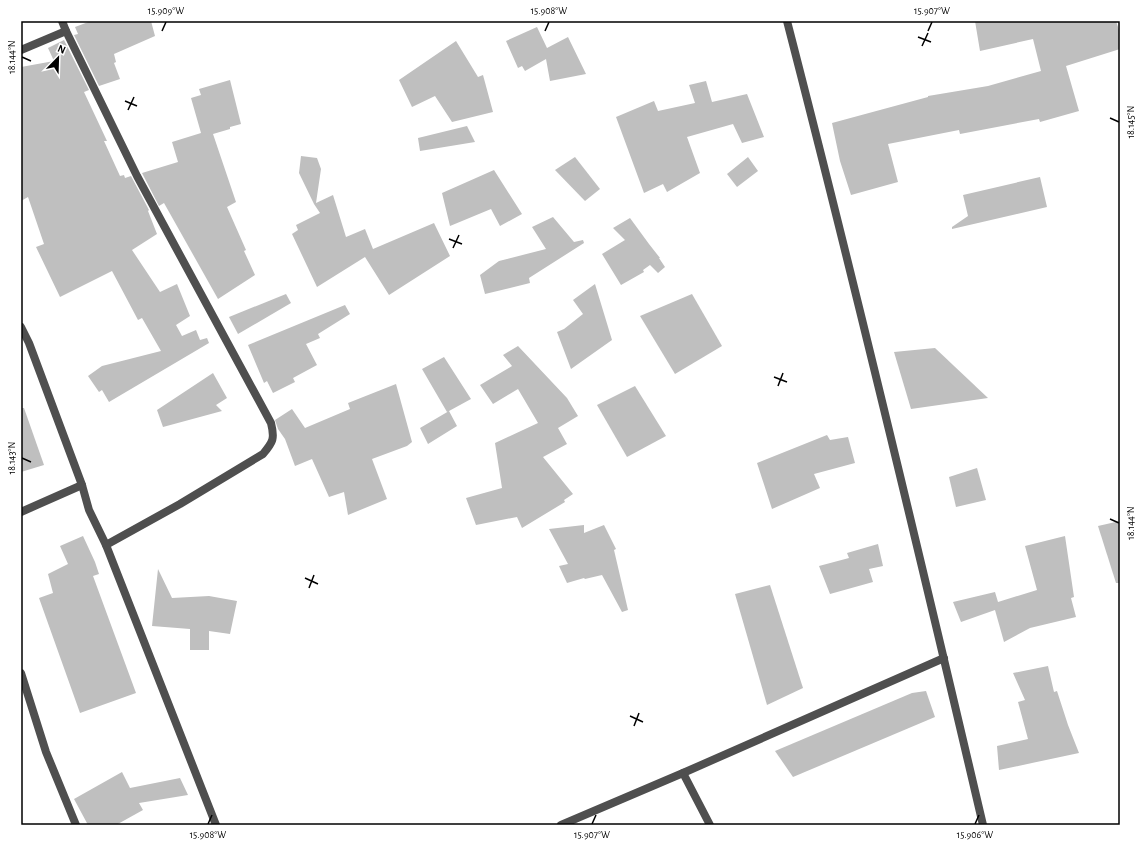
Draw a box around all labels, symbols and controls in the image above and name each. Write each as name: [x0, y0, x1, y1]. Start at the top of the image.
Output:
text: 15.909°W: [148, 6, 184, 16]
text: 15.908°W: [531, 6, 567, 16]
text: 15.907°W: [914, 6, 950, 16]
north arrow: [38, 38, 78, 78]
text: 18.144°N: [7, 40, 17, 74]
text: N: [56, 43, 67, 56]
text: 18.145°N: [1126, 106, 1136, 138]
text: 18.143°N: [7, 442, 17, 474]
text: 18.144°N: [1126, 506, 1136, 540]
text: 15.908°W: [190, 830, 226, 840]
text: 15.907°W: [574, 830, 610, 840]
text: 15.906°W: [957, 830, 993, 840]

